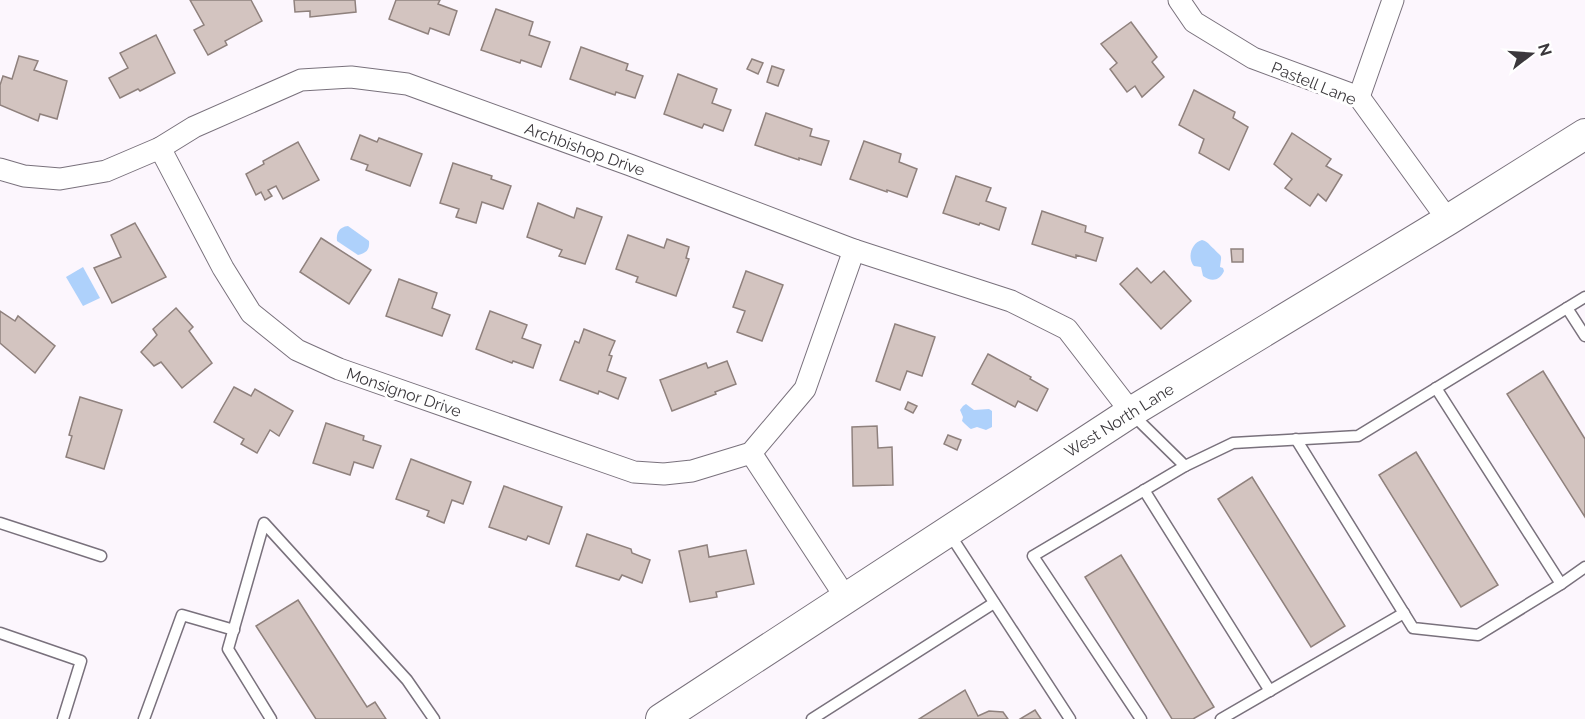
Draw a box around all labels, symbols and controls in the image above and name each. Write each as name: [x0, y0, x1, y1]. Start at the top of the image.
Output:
north arrow: [1501, 24, 1561, 84]
text: N: [1534, 41, 1556, 58]
street label: Pastell Lane: [1269, 58, 1359, 109]
street label: Archbishop Drive: [522, 119, 647, 180]
street label: Monsignor Drive: [344, 364, 464, 421]
street label: West North Lane: [1061, 379, 1177, 462]

